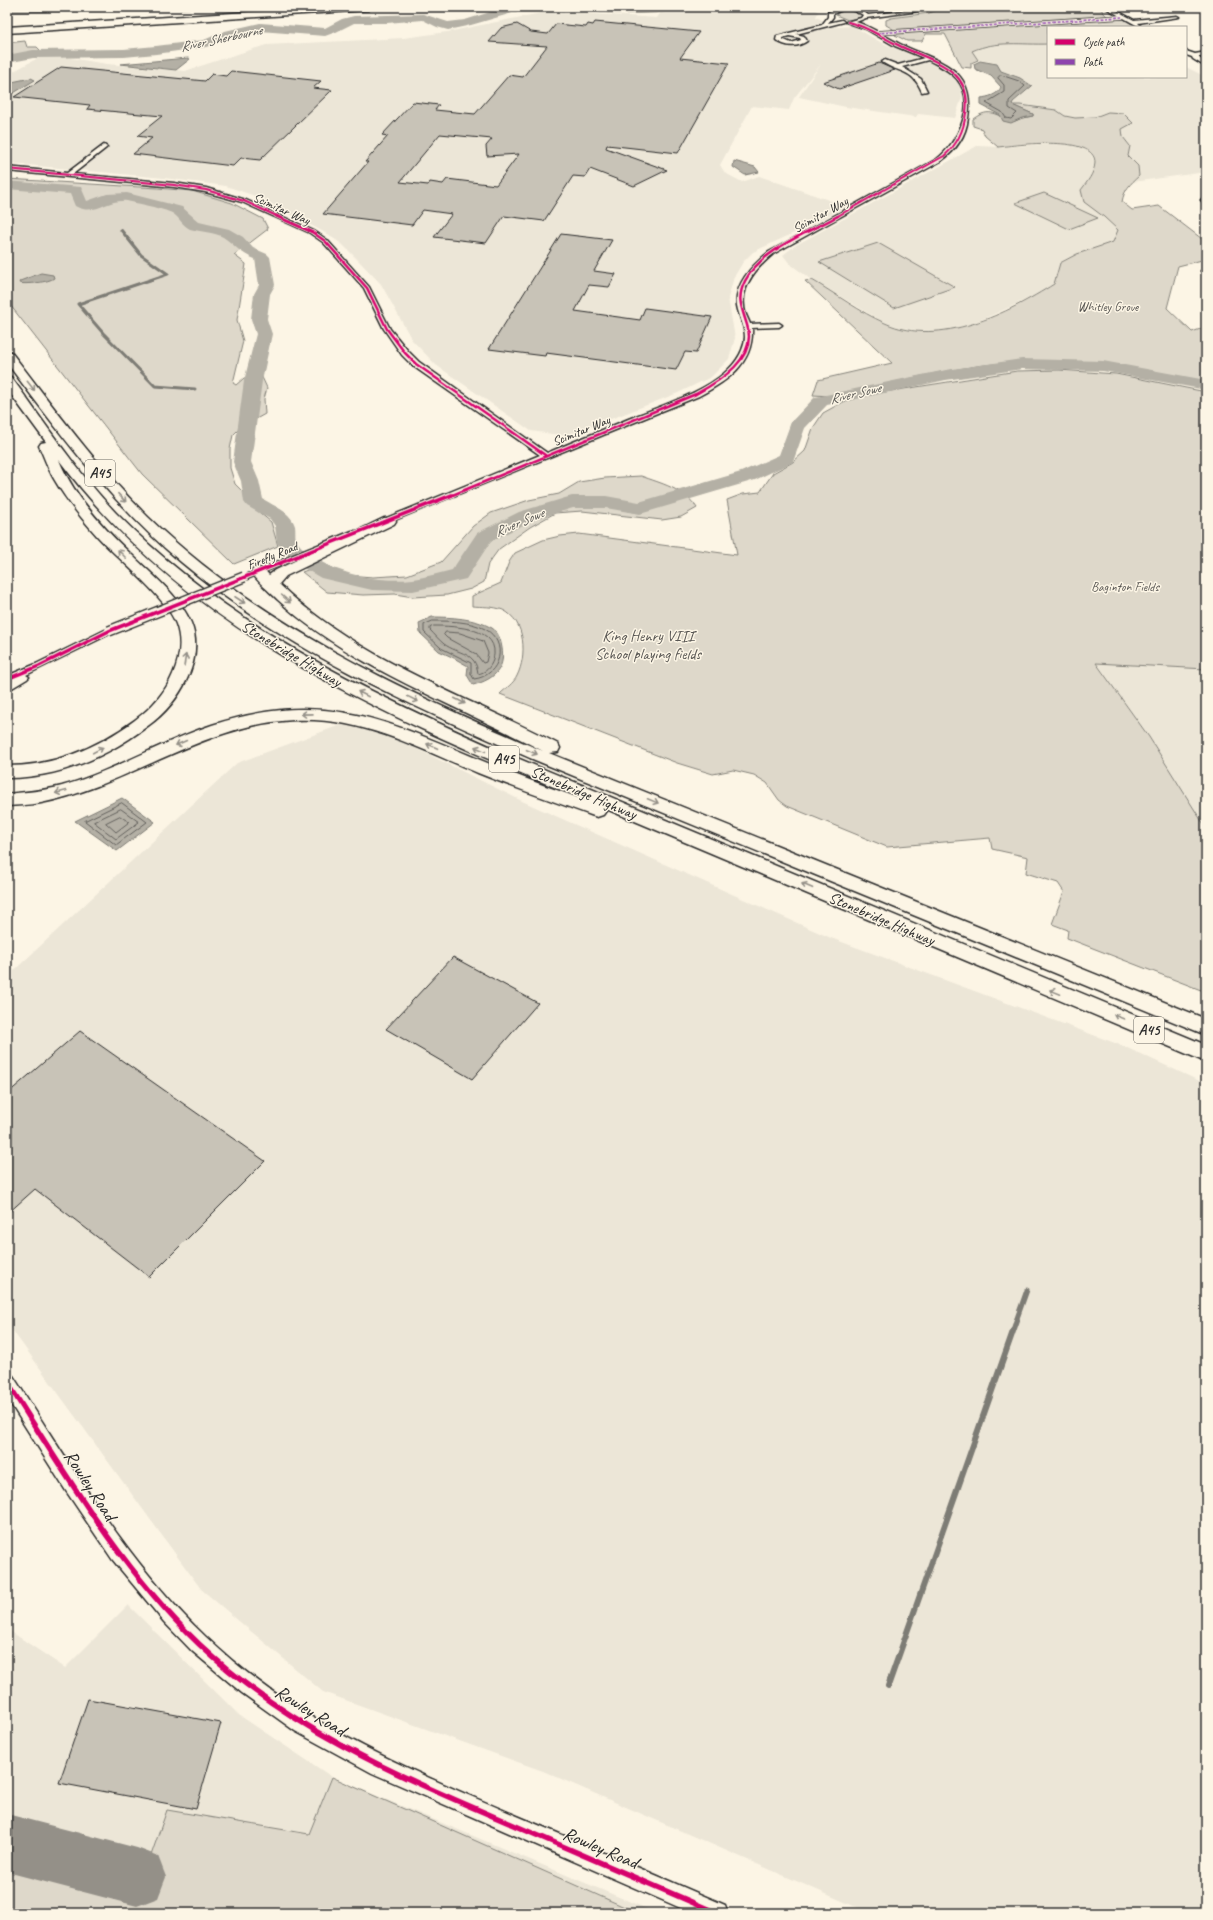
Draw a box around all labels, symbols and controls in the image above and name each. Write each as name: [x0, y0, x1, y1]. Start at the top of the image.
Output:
water label: River Sherbourne: [179, 21, 266, 55]
legend: [1047, 26, 1187, 78]
text: Cycle path: [1083, 34, 1125, 50]
text: Path: [1083, 54, 1103, 70]
street label: Scimitar Way: [251, 189, 314, 229]
street label: Scimitar Way: [790, 192, 852, 237]
park label: Whitley Grove: [1078, 299, 1139, 315]
water label: River Sowe: [828, 379, 884, 408]
one-way arrow: [27, 380, 35, 391]
street label: Scimitar Way: [550, 412, 614, 450]
road number: A45: [85, 460, 115, 486]
one-way arrow: [117, 493, 127, 503]
water label: River Sowe: [492, 504, 548, 540]
street label: Firefly Road: [245, 538, 302, 573]
one-way arrow: [117, 549, 127, 559]
park label: Baginton Fields: [1091, 579, 1160, 595]
one-way arrow: [280, 594, 290, 603]
one-way arrow: [234, 596, 245, 604]
street label: Stonebridge Highway: [238, 616, 347, 692]
park label: King Henry VIII School playing fields: [595, 626, 702, 664]
one-way arrow: [182, 654, 190, 667]
one-way arrow: [357, 690, 369, 697]
one-way arrow: [407, 696, 419, 703]
one-way arrow: [453, 698, 465, 705]
one-way arrow: [301, 710, 314, 718]
one-way arrow: [175, 740, 187, 748]
one-way arrow: [426, 742, 438, 749]
one-way arrow: [475, 745, 487, 752]
one-way arrow: [92, 746, 104, 754]
road number: A45: [489, 746, 519, 772]
one-way arrow: [526, 749, 538, 756]
street label: Stonebridge Highway: [527, 762, 641, 825]
one-way arrow: [55, 789, 68, 796]
one-way arrow: [646, 797, 658, 805]
one-way arrow: [801, 882, 813, 889]
street label: Stonebridge Highway: [825, 888, 939, 951]
one-way arrow: [1050, 987, 1062, 995]
one-way arrow: [1113, 1013, 1125, 1021]
road number: A45: [1134, 1017, 1164, 1043]
street label: Rowley Road: [58, 1446, 124, 1528]
street label: Rowley Road: [270, 1680, 353, 1744]
street label: Rowley Road: [559, 1821, 645, 1876]

